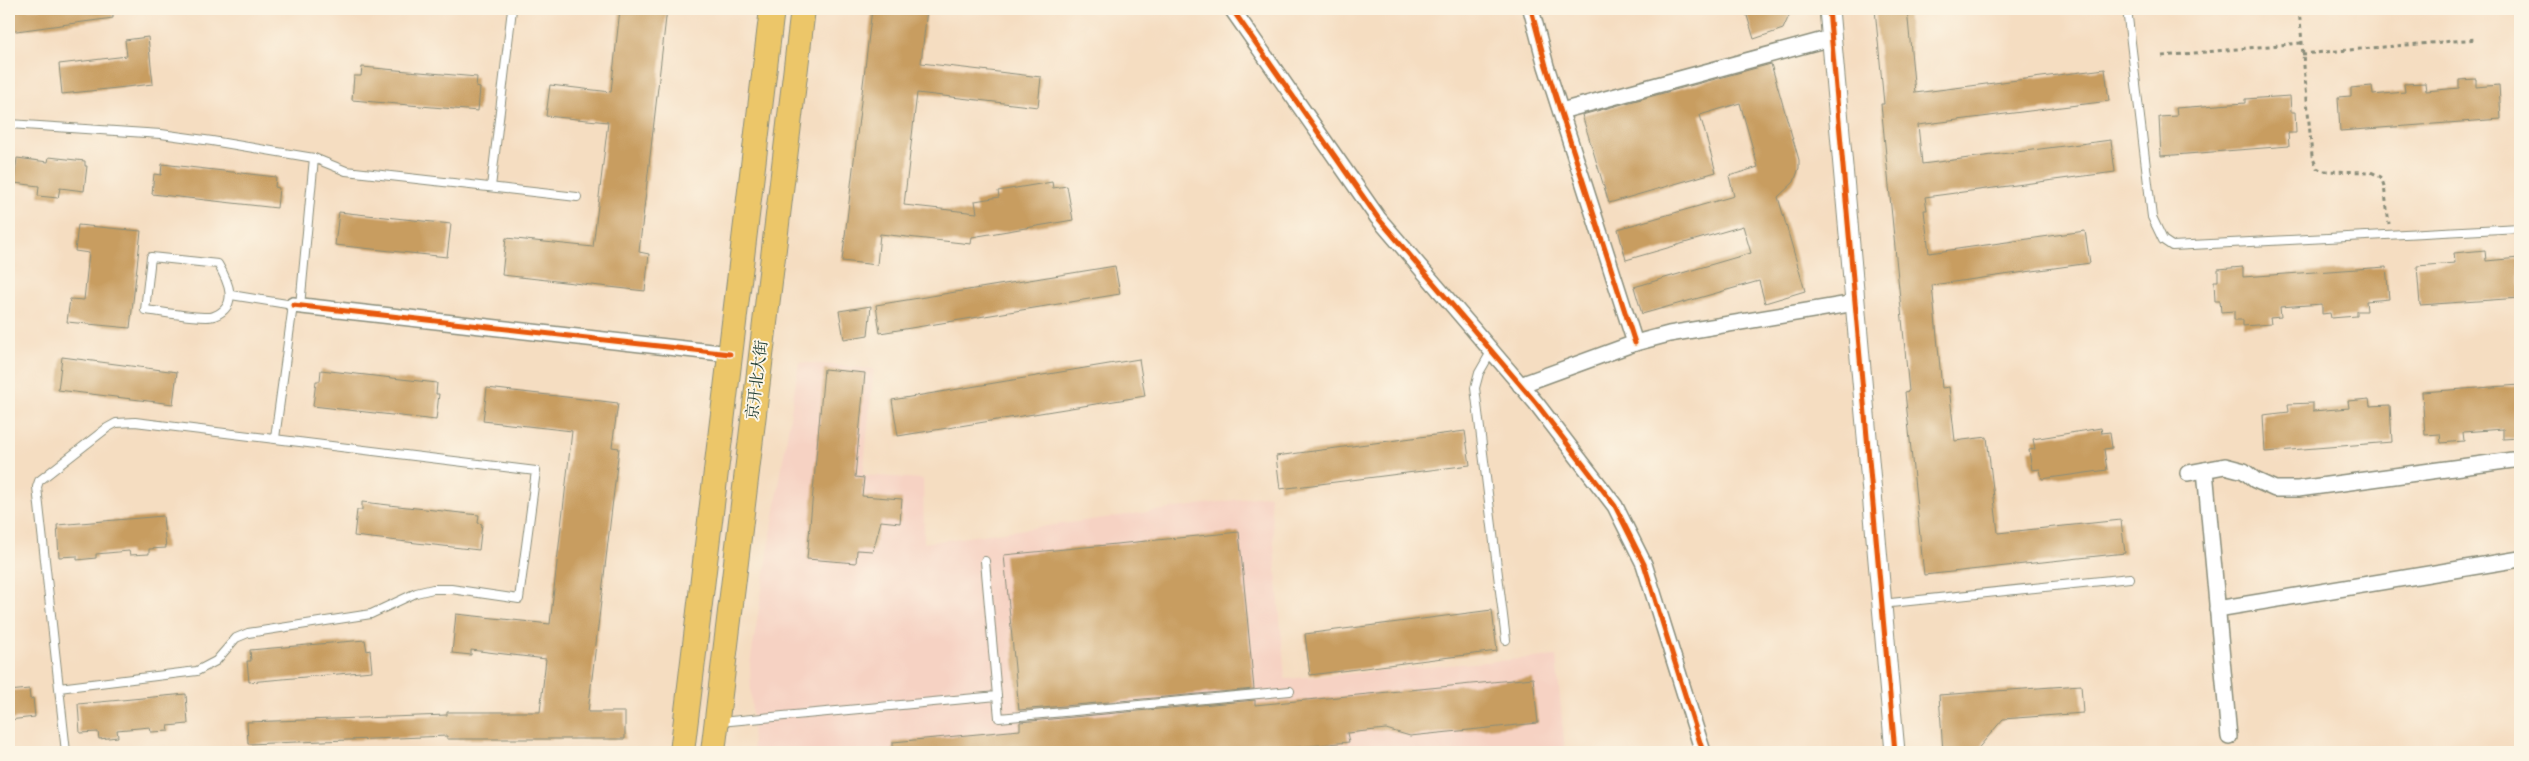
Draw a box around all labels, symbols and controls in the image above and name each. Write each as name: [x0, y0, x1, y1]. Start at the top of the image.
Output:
street label: 京开北大街: [742, 339, 772, 421]

